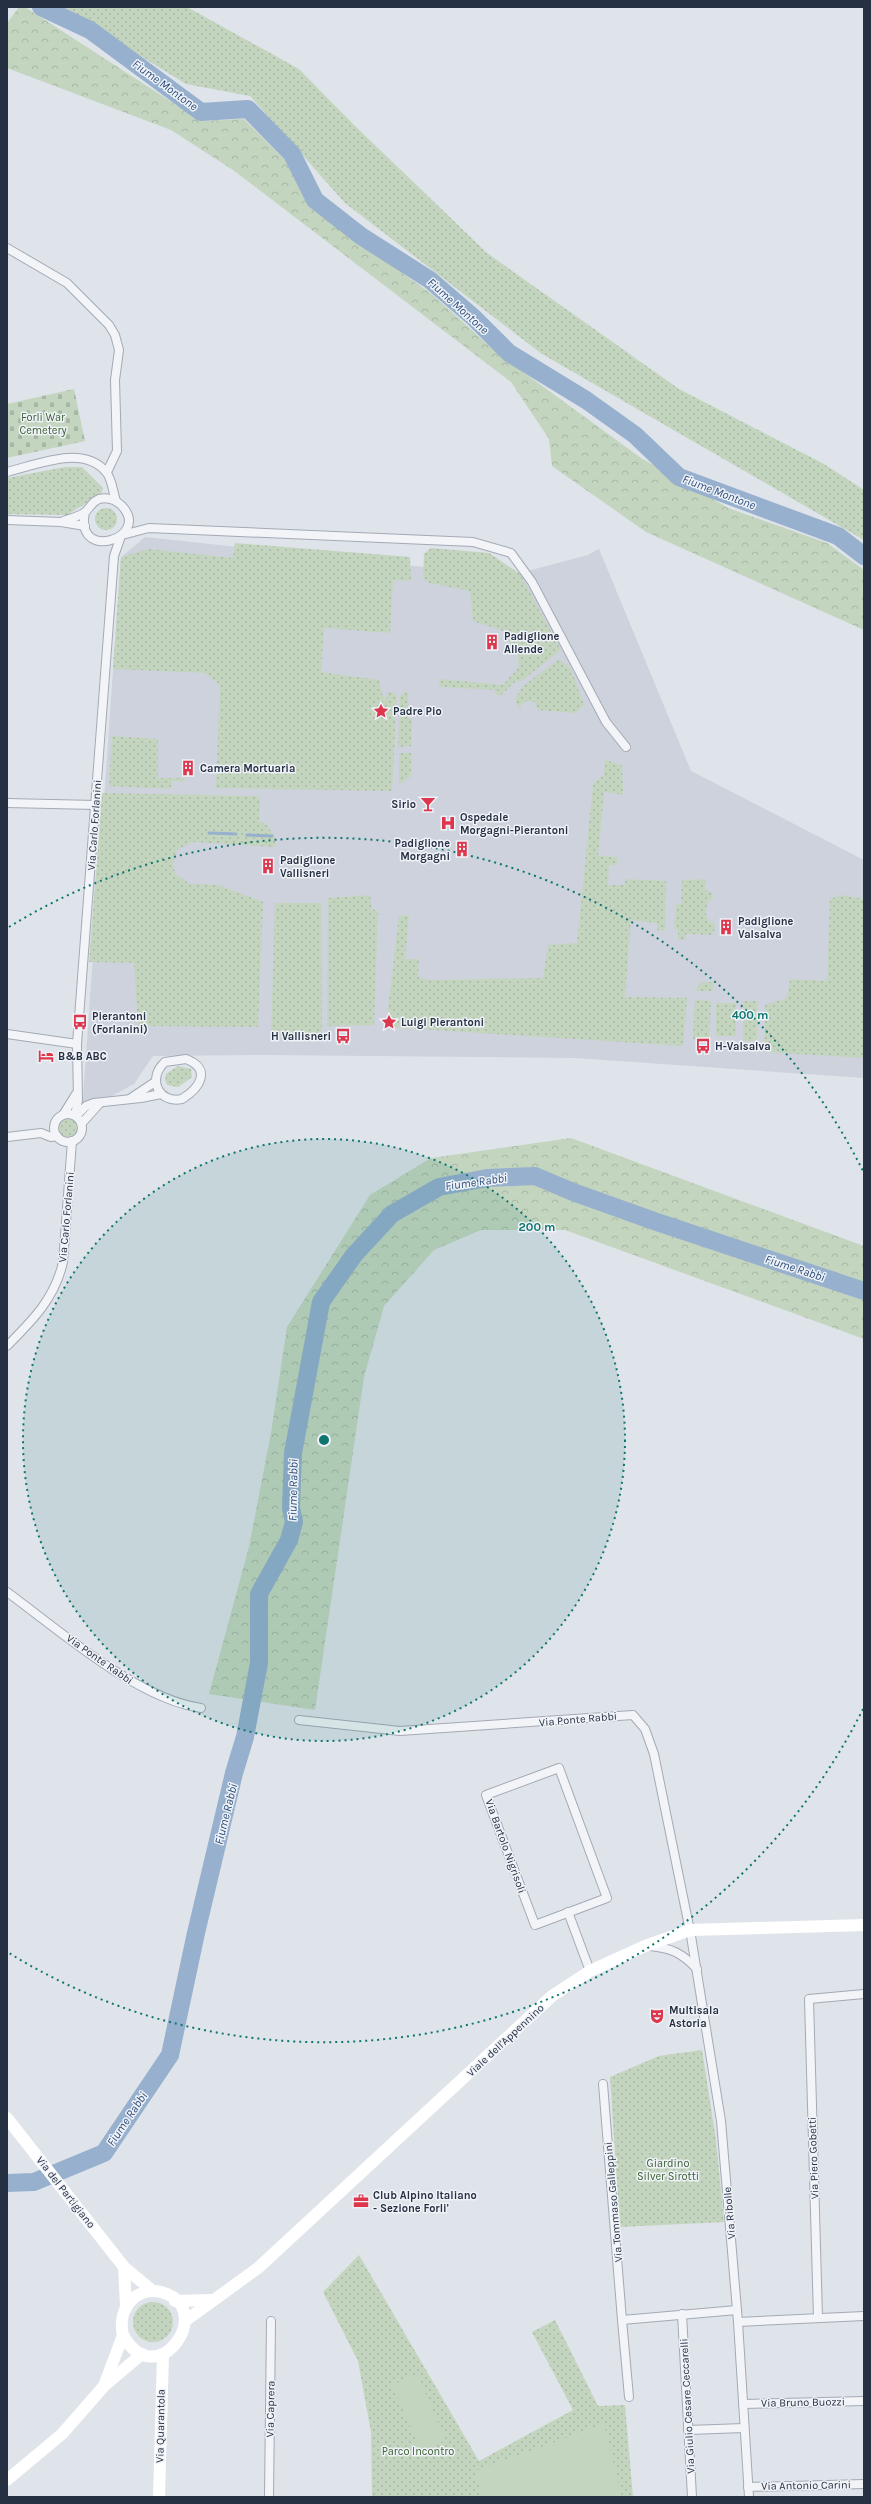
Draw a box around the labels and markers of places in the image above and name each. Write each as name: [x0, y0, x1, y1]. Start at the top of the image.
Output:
place label: Padiglione Allende: [504, 630, 560, 656]
building icon: Padiglione Allende: [483, 633, 501, 651]
place icon: Padre Pio: [372, 702, 390, 720]
place label: Padre Pio: [393, 705, 442, 718]
building icon: Camera Mortuaria: [179, 759, 197, 777]
place label: Camera Mortuaria: [200, 762, 295, 775]
bar icon: Sirio: [419, 795, 437, 813]
place label: Sirio: [391, 798, 416, 811]
place label: Ospedale Morgagni-Pierantoni: [460, 811, 568, 837]
hospital icon: Ospedale Morgagni-Pierantoni: [439, 814, 457, 832]
place label: Padiglione Morgagni: [395, 837, 450, 863]
building icon: Padiglione Morgagni: [453, 840, 471, 858]
place label: Padiglione Vallisneri: [280, 854, 336, 880]
building icon: Padiglione Vallisneri: [259, 857, 277, 875]
place label: Padiglione Valsalva: [738, 915, 794, 941]
building icon: Padiglione Valsalva: [717, 918, 735, 936]
place label: Pierantoni (Forlanini): [92, 1010, 148, 1036]
bus stop icon: Pierantoni (Forlanini): [71, 1013, 89, 1031]
place icon: Luigi Pierantoni: [380, 1013, 398, 1031]
place label: Luigi Pierantoni: [401, 1016, 484, 1029]
bus stop icon: H Vallisneri: [334, 1027, 352, 1045]
place label: H Vallisneri: [271, 1030, 331, 1043]
bus stop icon: H-Valsalva: [694, 1037, 712, 1055]
place label: H-Valsalva: [715, 1040, 771, 1053]
hotel icon: B&B ABC: [37, 1047, 55, 1065]
place label: B&B ABC: [58, 1050, 107, 1063]
centre of rings: [317, 1433, 331, 1447]
place label: Multisala Astoria: [669, 2004, 719, 2030]
theatre icon: Multisala Astoria: [648, 2007, 666, 2025]
place label: Club Alpino Italiano - Sezione Forli': [373, 2189, 477, 2215]
office icon: Club Alpino Italiano - Sezione Forli': [352, 2192, 370, 2210]

